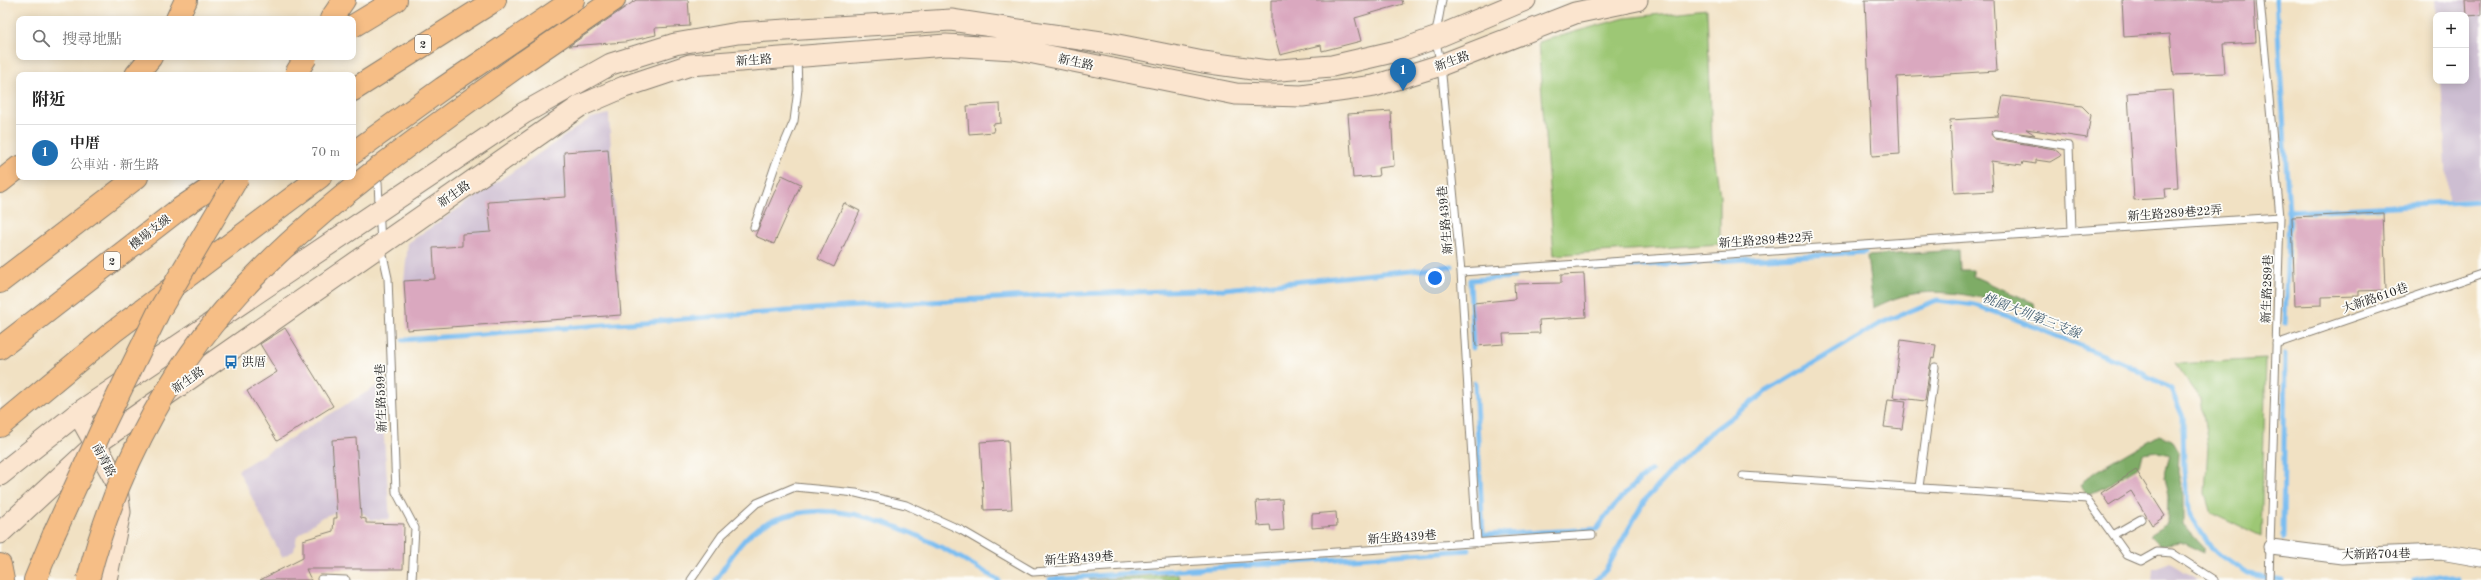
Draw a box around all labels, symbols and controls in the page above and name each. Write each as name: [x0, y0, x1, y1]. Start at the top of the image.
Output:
map controls: [2433, 12, 2469, 84]
button: +: [2433, 12, 2469, 48]
search box: [16, 16, 356, 60]
icon: search: [30, 27, 52, 49]
text: 搜尋地點: [62, 33, 122, 48]
road number: 2: [415, 35, 431, 53]
street label: 新生路: [1433, 48, 1471, 74]
button: −: [2433, 48, 2469, 84]
street label: 新生路: [1057, 51, 1095, 73]
street label: 新生路: [736, 52, 772, 68]
pin: 1: [1390, 58, 1416, 91]
text: 附近: [32, 92, 66, 109]
text: 中厝: [70, 137, 100, 152]
text: 1: [41, 146, 49, 159]
text: 70 m: [311, 146, 340, 159]
text: 公車站 · 新生路: [70, 159, 159, 172]
street label: 新生路: [435, 178, 473, 210]
street label: 新生路439巷: [1435, 185, 1455, 255]
street label: 新生路289巷22弄: [2127, 203, 2223, 223]
street label: 機場支線: [127, 212, 173, 252]
street label: 新生路289巷22弄: [1718, 230, 1814, 250]
road number: 2: [104, 252, 120, 270]
street label: 新生路289巷: [2259, 254, 2275, 324]
your location: [1425, 268, 1445, 288]
street label: 大新路610巷: [2340, 280, 2410, 316]
water label: 桃園大圳第三支線: [1981, 291, 2085, 342]
bus stop icon: 洪厝: [223, 354, 239, 370]
place label: 洪厝: [242, 355, 266, 369]
street label: 新生路599巷: [373, 363, 389, 433]
street label: 新生路: [169, 364, 207, 396]
street label: 南青路: [89, 441, 119, 479]
street label: 新生路439巷: [1367, 528, 1437, 546]
street label: 大新路704巷: [2341, 546, 2411, 562]
street label: 新生路439巷: [1044, 549, 1114, 567]

